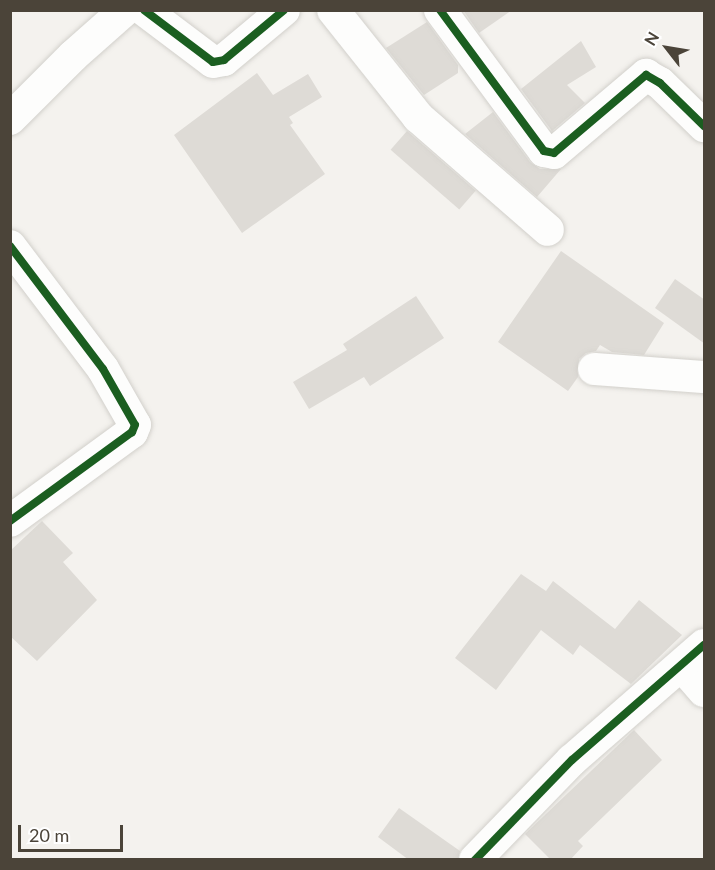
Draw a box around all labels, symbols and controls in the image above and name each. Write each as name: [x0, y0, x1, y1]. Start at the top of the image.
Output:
north arrow: [637, 18, 697, 78]
text: N: [640, 28, 662, 49]
scale bar: [21, 813, 126, 851]
text: 20 m: [29, 824, 69, 846]

